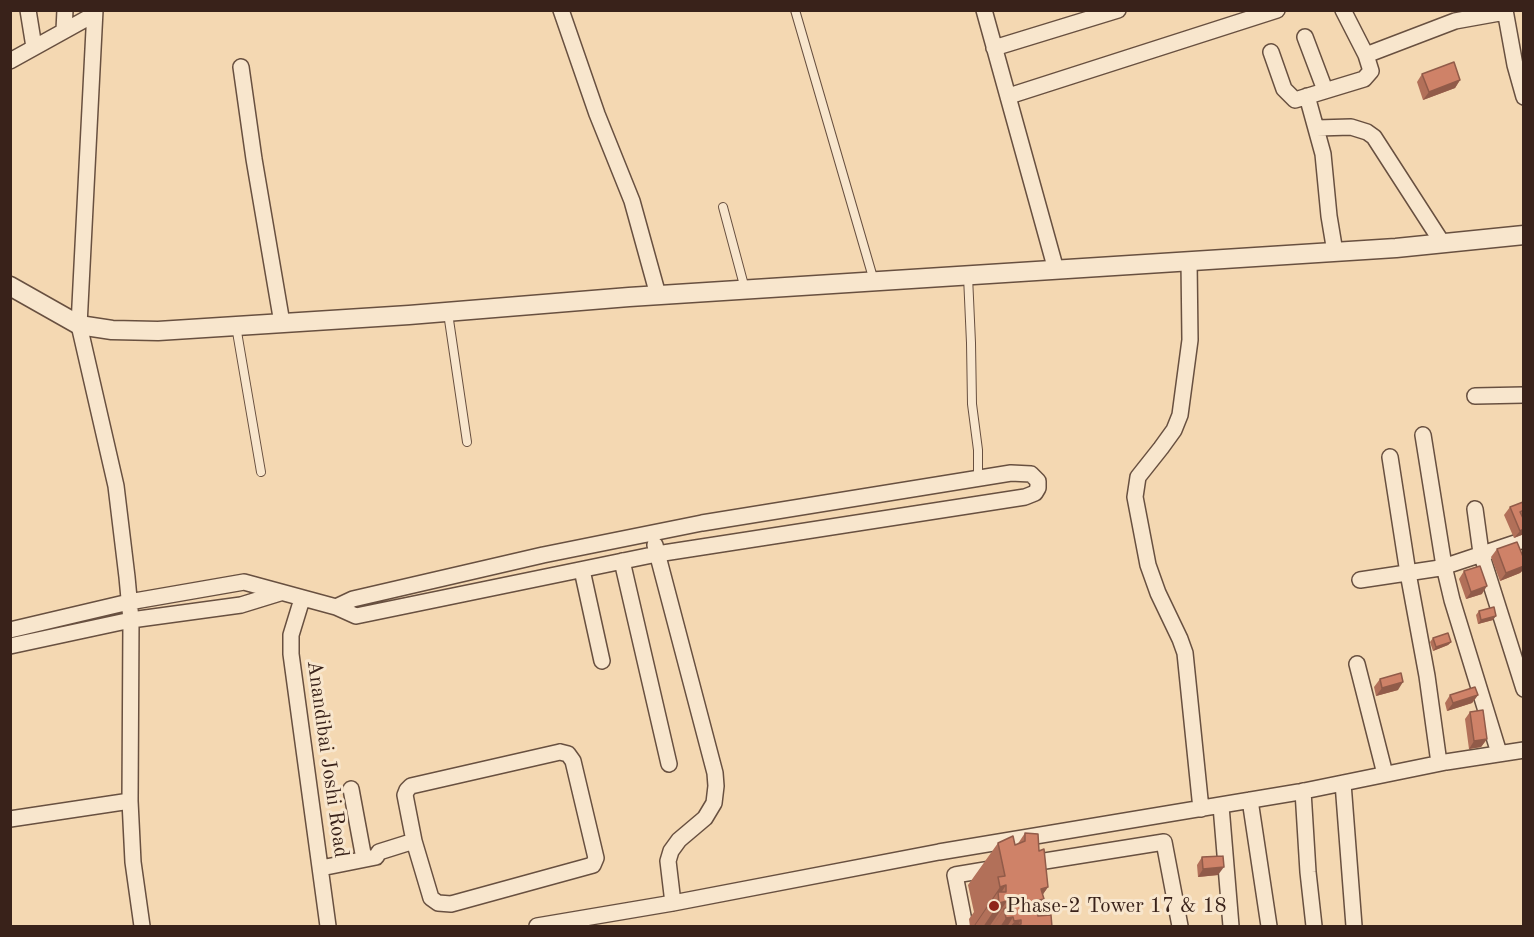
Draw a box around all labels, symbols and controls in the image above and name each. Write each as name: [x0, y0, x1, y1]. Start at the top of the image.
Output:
street label: Anandibai Joshi Road: [301, 659, 353, 859]
place label: Phase-2 Tower 17 & 18: [1006, 893, 1227, 919]
marker: Phase-2 Tower 17 & 18: [987, 899, 1001, 913]

